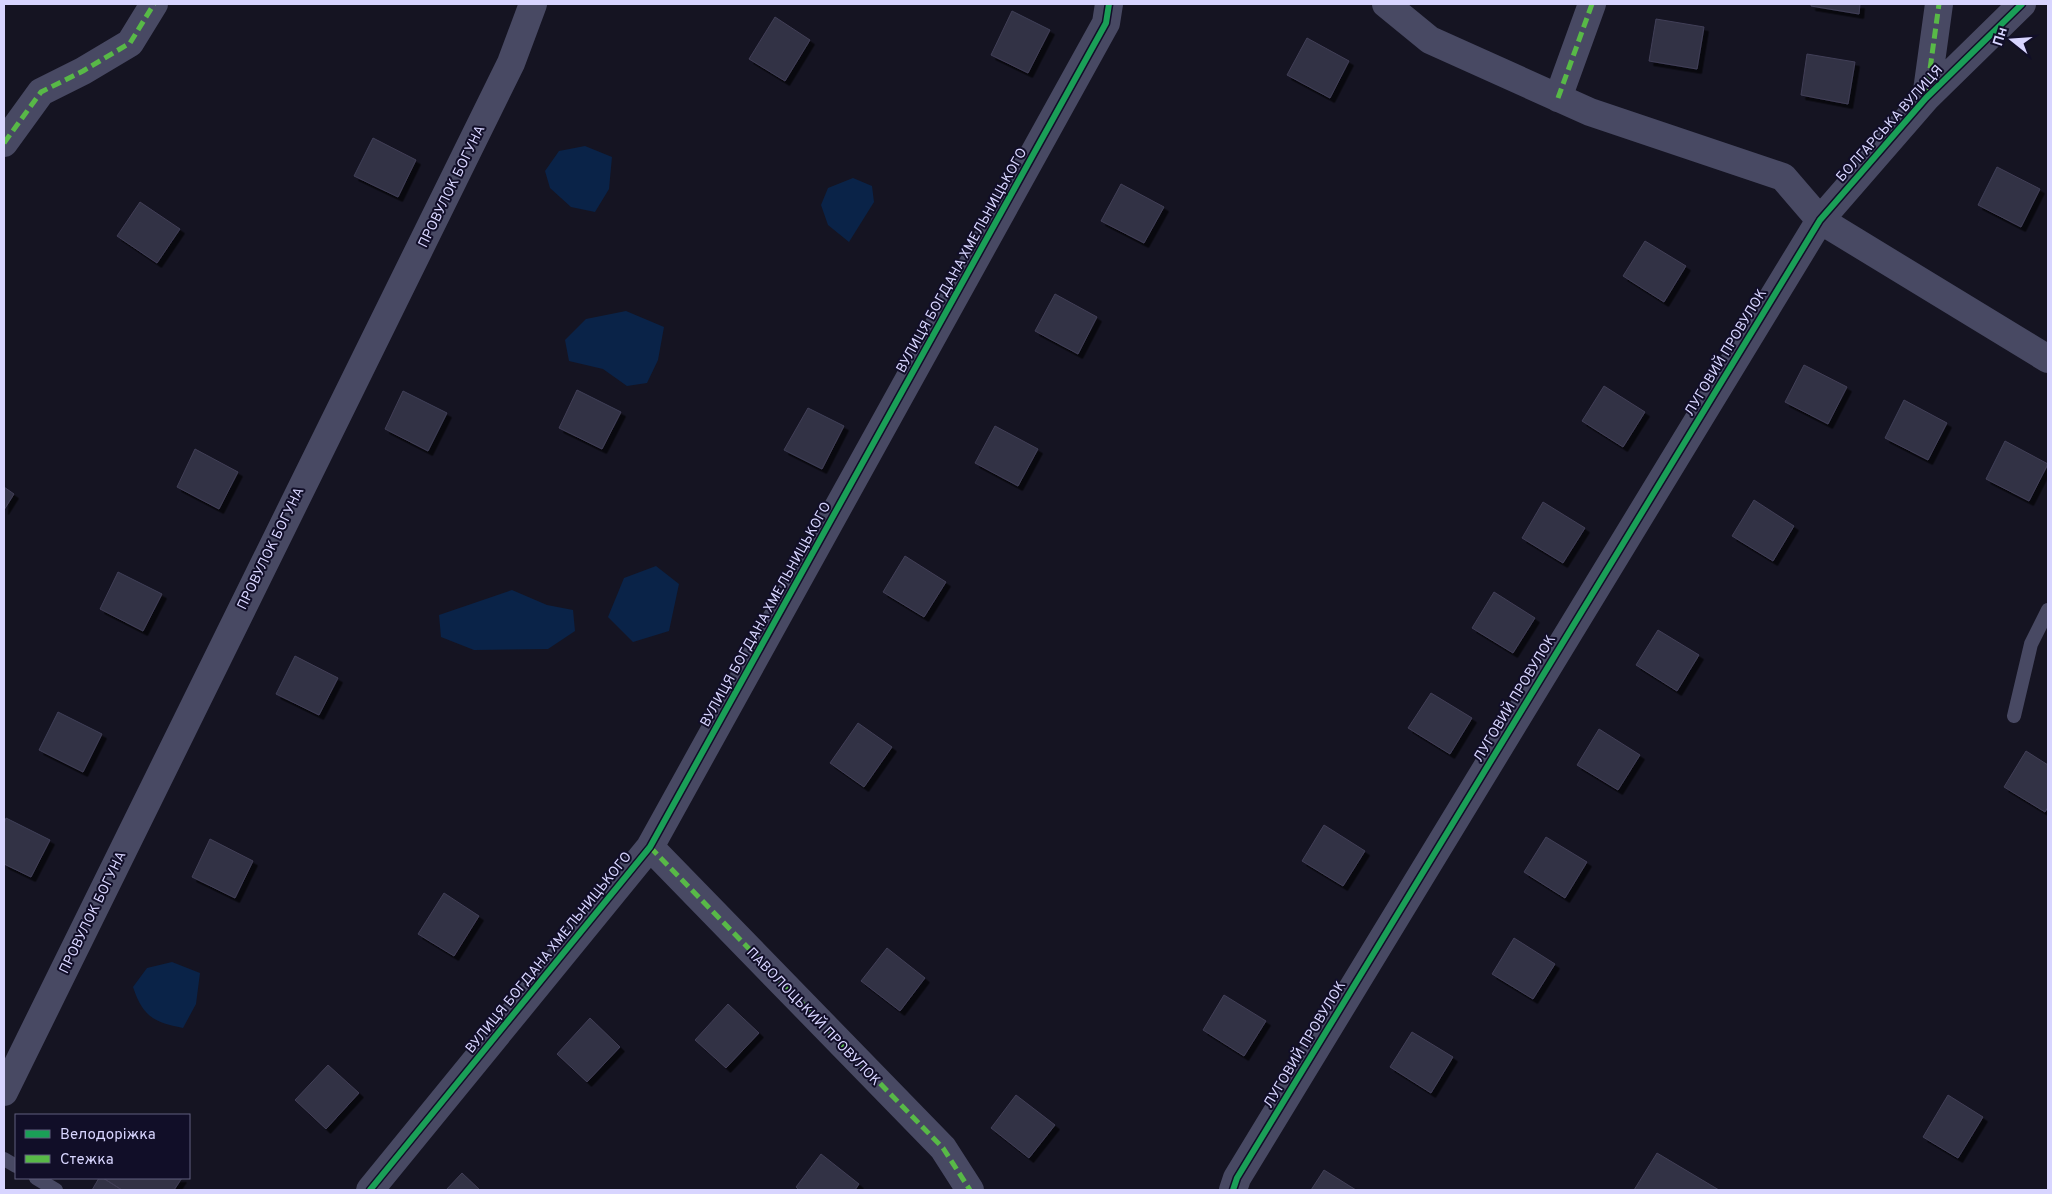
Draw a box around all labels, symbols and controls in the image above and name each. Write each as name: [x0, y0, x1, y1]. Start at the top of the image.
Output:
north arrow: [1987, 15, 2037, 65]
text: Пн: [1990, 25, 2012, 48]
street label: БОЛГАРСЬКА ВУЛИЦЯ: [1833, 62, 1947, 186]
street label: ПРОВУЛОК БОГУНА: [415, 123, 489, 251]
street label: ВУЛИЦЯ БОГДАНА ХМЕЛЬНИЦЬКОГО: [893, 145, 1031, 376]
street label: ЛУГОВИЙ ПРОВУЛОК: [1681, 286, 1771, 419]
street label: ПРОВУЛОК БОГУНА: [234, 485, 308, 613]
street label: ВУЛИЦЯ БОГДАНА ХМЕЛЬНИЦЬКОГО: [697, 499, 835, 730]
street label: ЛУГОВИЙ ПРОВУЛОК: [1470, 632, 1560, 765]
street label: ПРОВУЛОК БОГУНА: [56, 849, 130, 977]
street label: ВУЛИЦЯ БОГДАНА ХМЕЛЬНИЦЬКОГО: [462, 849, 636, 1057]
street label: ПАВОЛОЦЬКИЙ ПРОВУЛОК: [742, 944, 884, 1090]
street label: ЛУГОВИЙ ПРОВУЛОК: [1260, 978, 1350, 1111]
legend: [15, 1114, 190, 1179]
text: Велодоріжка: [60, 1126, 156, 1145]
text: Стежка: [60, 1151, 114, 1170]

